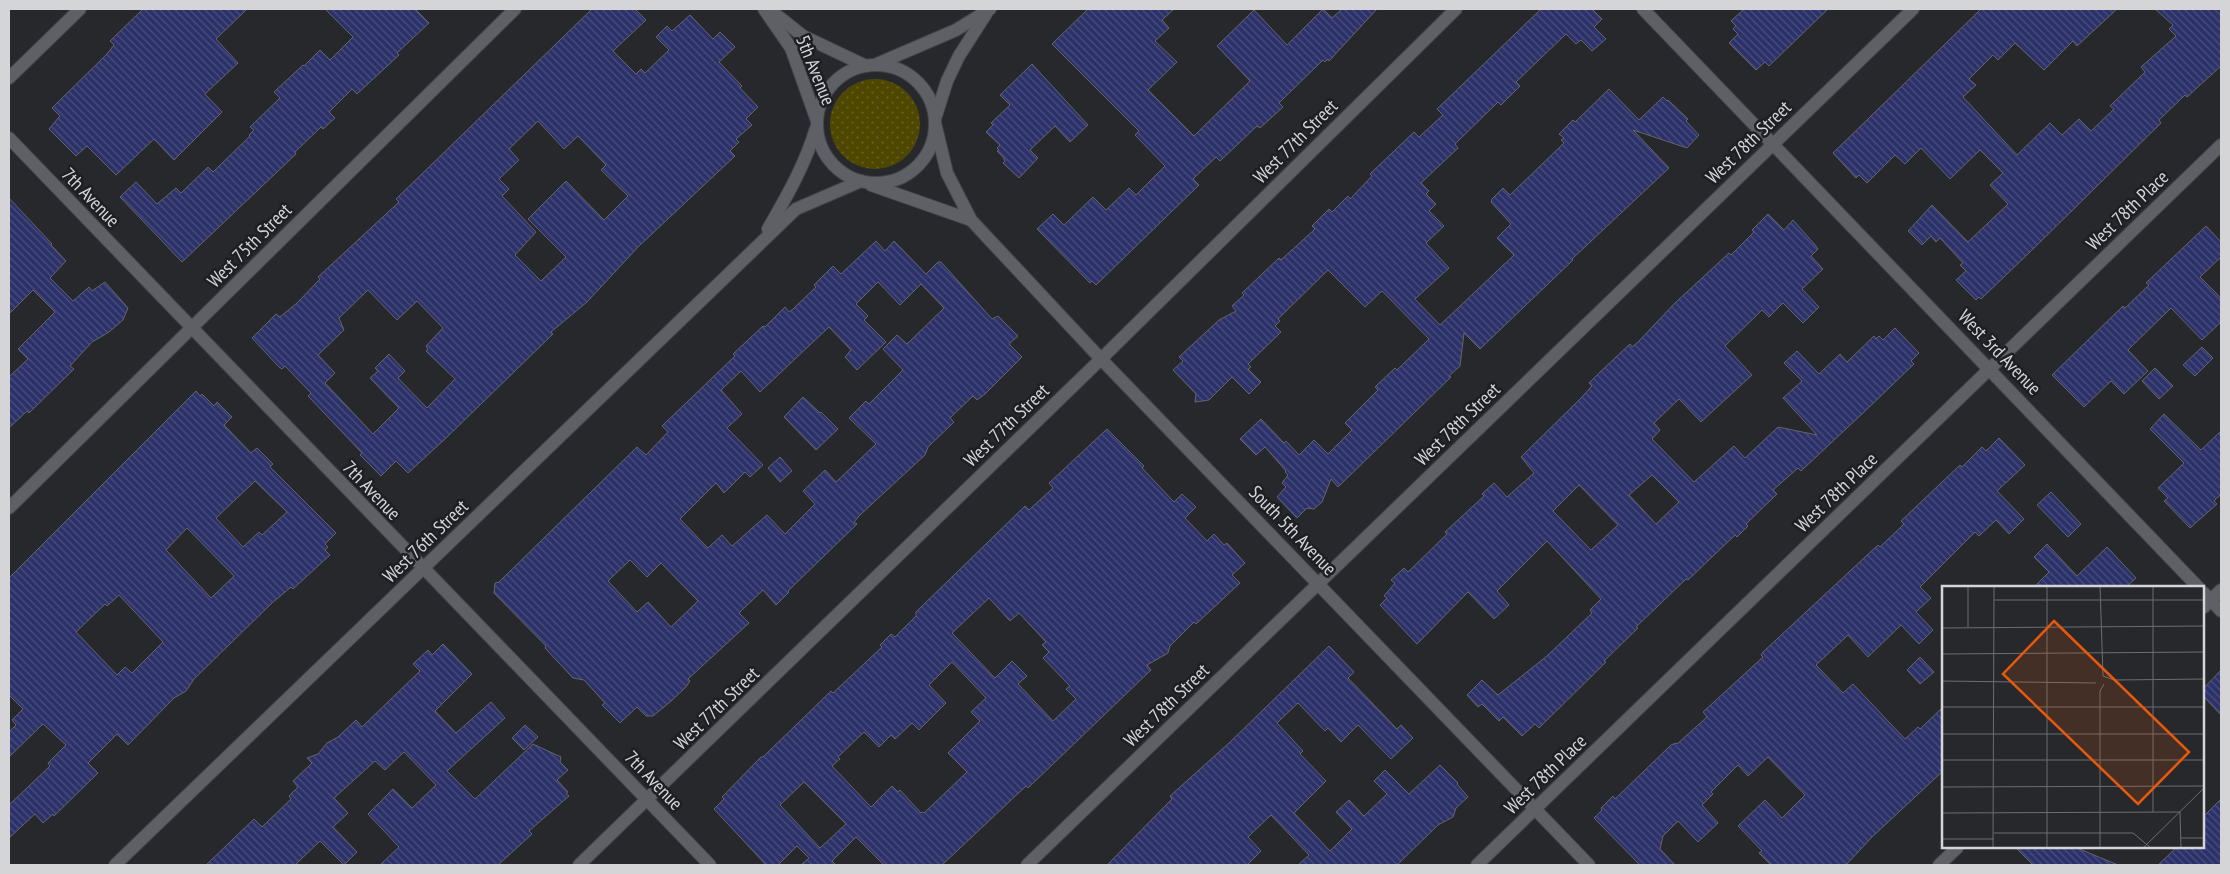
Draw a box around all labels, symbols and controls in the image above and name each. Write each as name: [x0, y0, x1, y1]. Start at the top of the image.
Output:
street label: 5th Avenue: [791, 31, 841, 109]
street label: West 77th Street: [1248, 93, 1343, 188]
street label: West 78th Street: [1700, 95, 1796, 189]
street label: 7th Avenue: [57, 162, 125, 232]
street label: West 78th Place: [2081, 165, 2173, 255]
street label: West 75th Street: [202, 197, 297, 292]
street label: West 3rd Avenue: [1953, 304, 2047, 400]
street label: West 78th Street: [1409, 377, 1505, 471]
street label: West 77th Street: [958, 378, 1054, 472]
street label: West 78th Place: [1790, 447, 1882, 537]
street label: 7th Avenue: [338, 455, 406, 525]
street label: South 5th Avenue: [1244, 480, 1342, 580]
street label: West 76th Street: [377, 494, 473, 588]
inset map: [1942, 586, 2205, 849]
street label: West 78th Street: [1118, 658, 1214, 752]
street label: West 77th Street: [668, 661, 764, 755]
street label: West 78th Place: [1499, 729, 1591, 819]
street label: 7th Avenue: [620, 745, 688, 815]

